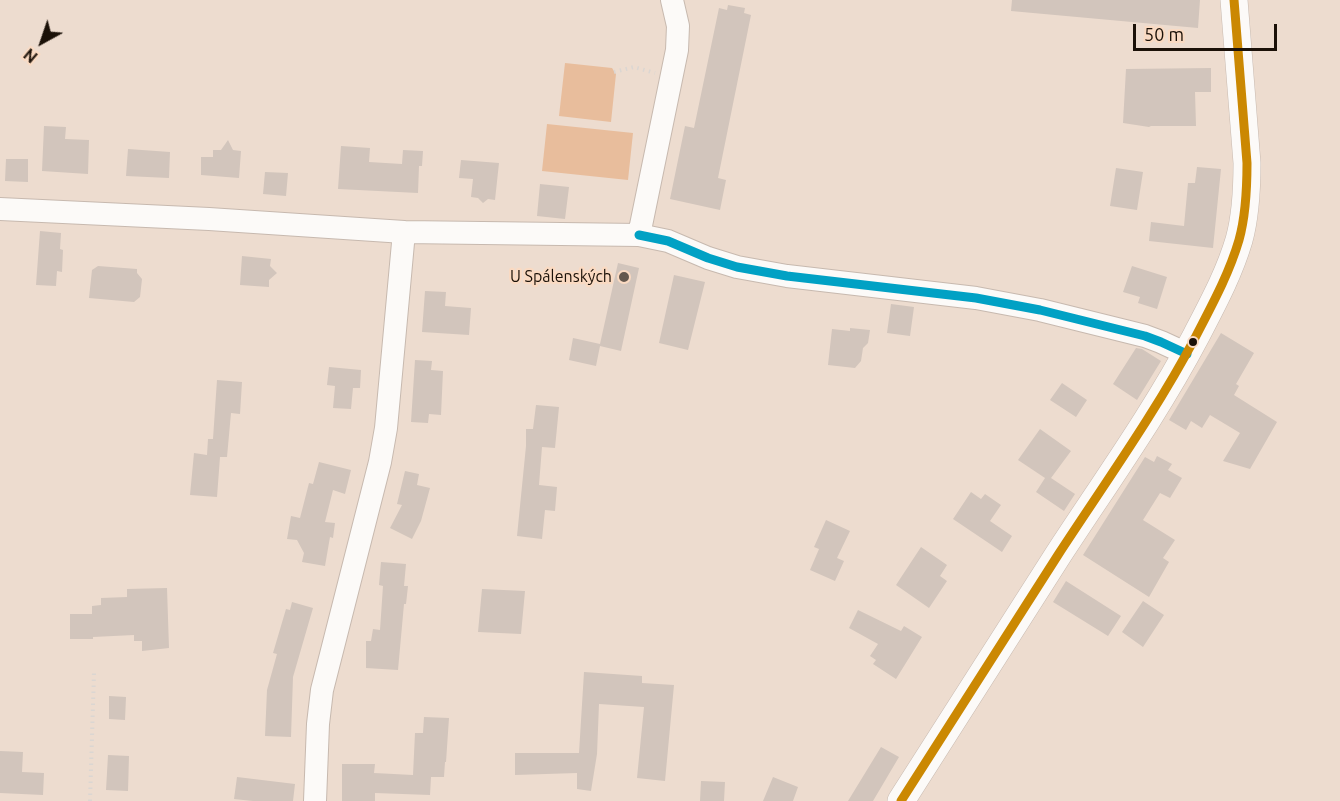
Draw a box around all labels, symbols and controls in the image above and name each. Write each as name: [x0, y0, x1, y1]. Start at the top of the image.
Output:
north arrow: [12, 12, 72, 72]
scale bar: [1136, 12, 1280, 50]
text: 50 m: [1144, 24, 1184, 44]
text: N: [20, 45, 41, 67]
place label: U Spálenských: [510, 267, 612, 287]
marker: U Spálenských: [617, 270, 631, 284]
unlabelled marker: [1187, 336, 1199, 348]

